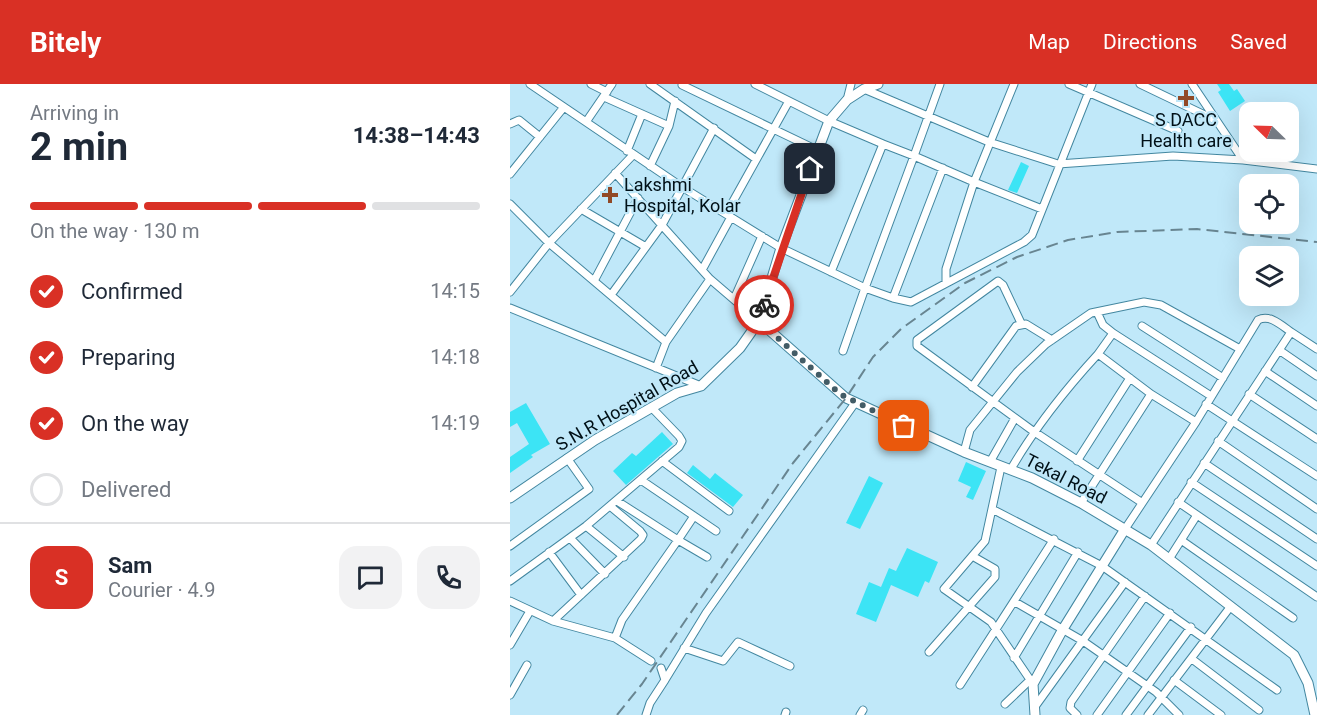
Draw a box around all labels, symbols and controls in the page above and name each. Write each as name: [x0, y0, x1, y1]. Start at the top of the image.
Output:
text: Bitely: [30, 26, 101, 59]
text: Map: [1028, 30, 1070, 54]
text: Directions: [1103, 30, 1197, 54]
text: Saved: [1230, 30, 1287, 54]
marker: S DACC Health care: [1177, 89, 1195, 107]
text: Arriving in: [30, 101, 119, 125]
north arrow: [1239, 102, 1299, 162]
map controls: [1239, 102, 1299, 306]
place label: S DACC Health care: [1140, 109, 1232, 151]
text: 14:38–14:43: [353, 123, 480, 148]
text: 2 min: [30, 124, 128, 170]
pin: [784, 143, 835, 194]
icon: home: [793, 152, 826, 185]
place label: Lakshmi Hospital, Kolar: [624, 174, 741, 216]
button: locate: [1239, 174, 1299, 234]
marker: Lakshmi Hospital, Kolar: [601, 186, 619, 204]
text: On the way · 130 m: [30, 219, 199, 243]
button: layers: [1239, 246, 1299, 306]
icon: check: [30, 275, 63, 308]
courier: [734, 275, 794, 335]
text: Confirmed: [81, 279, 183, 304]
text: 14:15: [430, 279, 480, 303]
icon: bike: [748, 289, 781, 322]
icon: check: [30, 341, 63, 374]
text: Preparing: [81, 345, 175, 370]
text: 14:18: [430, 345, 480, 369]
street label: S.N.R Hospital Road: [552, 356, 702, 455]
pin: [878, 400, 929, 451]
icon: check: [30, 407, 63, 440]
icon: bag: [887, 409, 920, 442]
text: On the way: [81, 411, 189, 436]
text: 14:19: [430, 411, 480, 435]
street label: Tekal Road: [1022, 449, 1110, 508]
text: Delivered: [81, 477, 171, 502]
button: chat: [339, 546, 402, 609]
button: phone: [417, 546, 480, 609]
text: Sam: [108, 553, 152, 578]
text: S: [55, 565, 68, 590]
text: Courier · 4.9: [108, 578, 215, 602]

